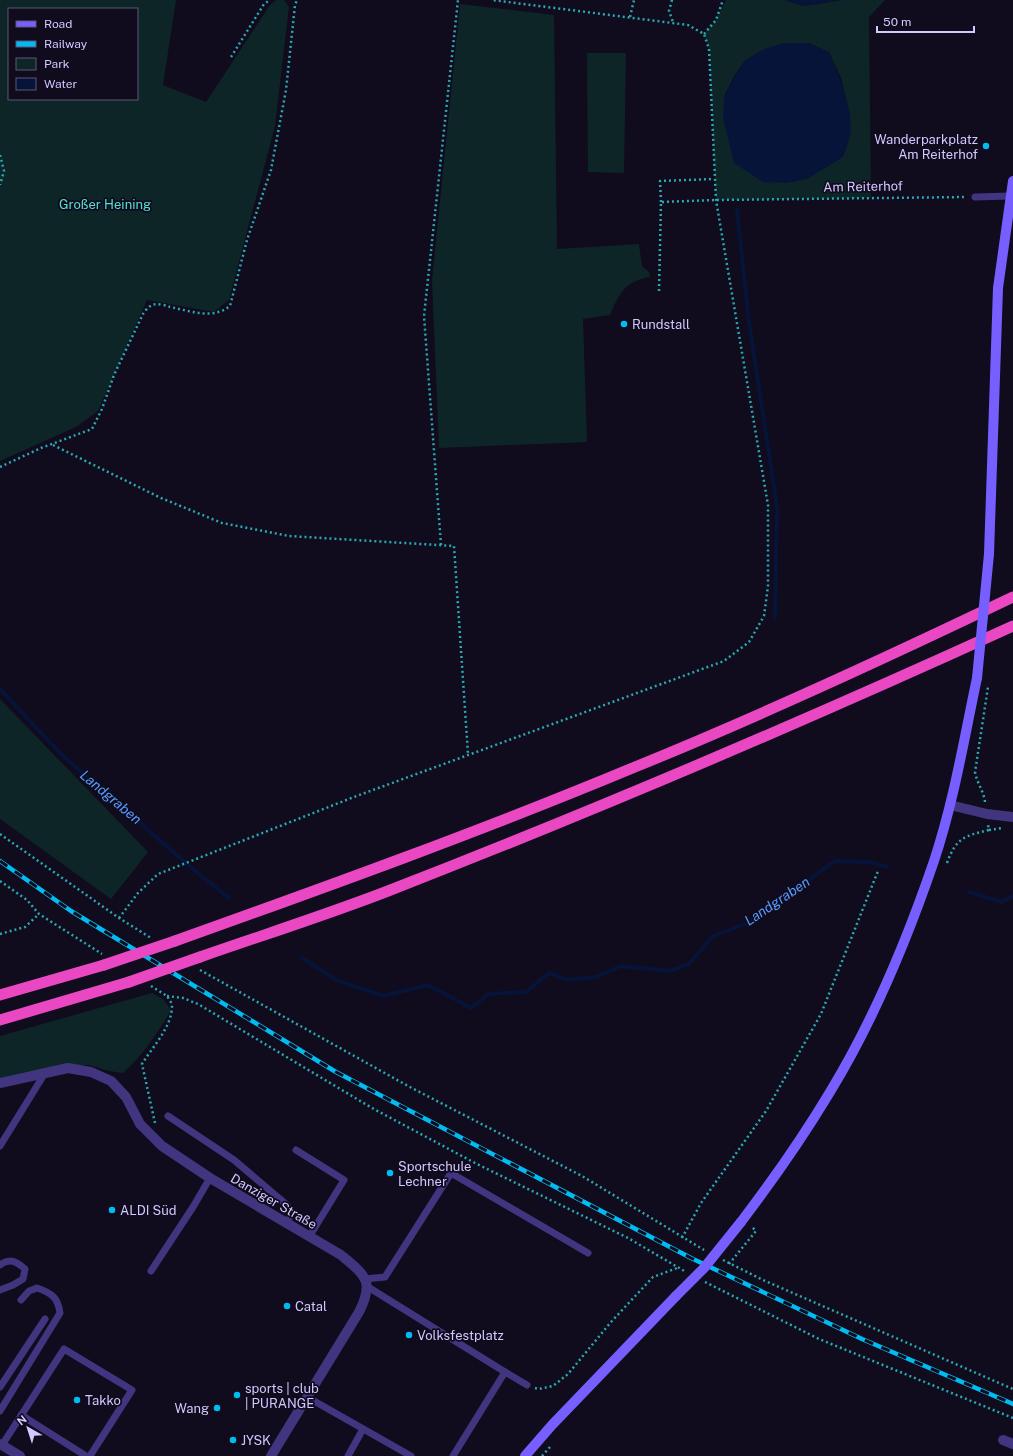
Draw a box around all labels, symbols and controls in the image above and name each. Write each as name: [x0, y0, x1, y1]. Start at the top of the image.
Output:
legend: [8, 8, 138, 100]
scale bar: [877, 8, 974, 34]
text: 50 m: [883, 15, 911, 29]
text: Road: [44, 17, 72, 31]
text: Railway: [44, 37, 88, 51]
text: Park: [44, 57, 70, 71]
text: Water: [44, 77, 78, 91]
place label: Wanderparkplatz Am Reiterhof: [874, 132, 978, 162]
marker: Wanderparkplatz Am Reiterhof: [981, 141, 991, 151]
street label: Am Reiterhof: [823, 178, 903, 195]
park label: Großer Heining: [59, 197, 151, 212]
place label: Rundstall: [632, 317, 690, 332]
marker: Rundstall: [619, 319, 629, 329]
water label: Landgraben: [77, 767, 145, 827]
water label: Landgraben: [741, 873, 813, 929]
place label: Sportschule Lechner: [398, 1159, 471, 1189]
marker: Sportschule Lechner: [385, 1168, 395, 1178]
street label: Danziger Straße: [228, 1171, 320, 1232]
place label: ALDI Süd: [120, 1203, 177, 1218]
marker: ALDI Süd: [107, 1205, 117, 1215]
place label: Catal: [295, 1299, 327, 1314]
marker: Catal: [282, 1301, 292, 1311]
place label: Volksfestplatz: [417, 1328, 504, 1343]
marker: Volksfestplatz: [404, 1330, 414, 1340]
place label: sports | club | PURANGE: [245, 1381, 319, 1411]
marker: sports | club | PURANGE: [232, 1390, 242, 1400]
place label: Takko: [85, 1393, 121, 1408]
marker: Takko: [72, 1395, 82, 1405]
place label: Wang: [174, 1401, 209, 1416]
marker: Wang: [212, 1403, 222, 1413]
north arrow: [8, 1408, 48, 1448]
text: N: [15, 1413, 29, 1428]
place label: JYSK: [241, 1433, 271, 1448]
marker: JYSK: [228, 1435, 238, 1445]

